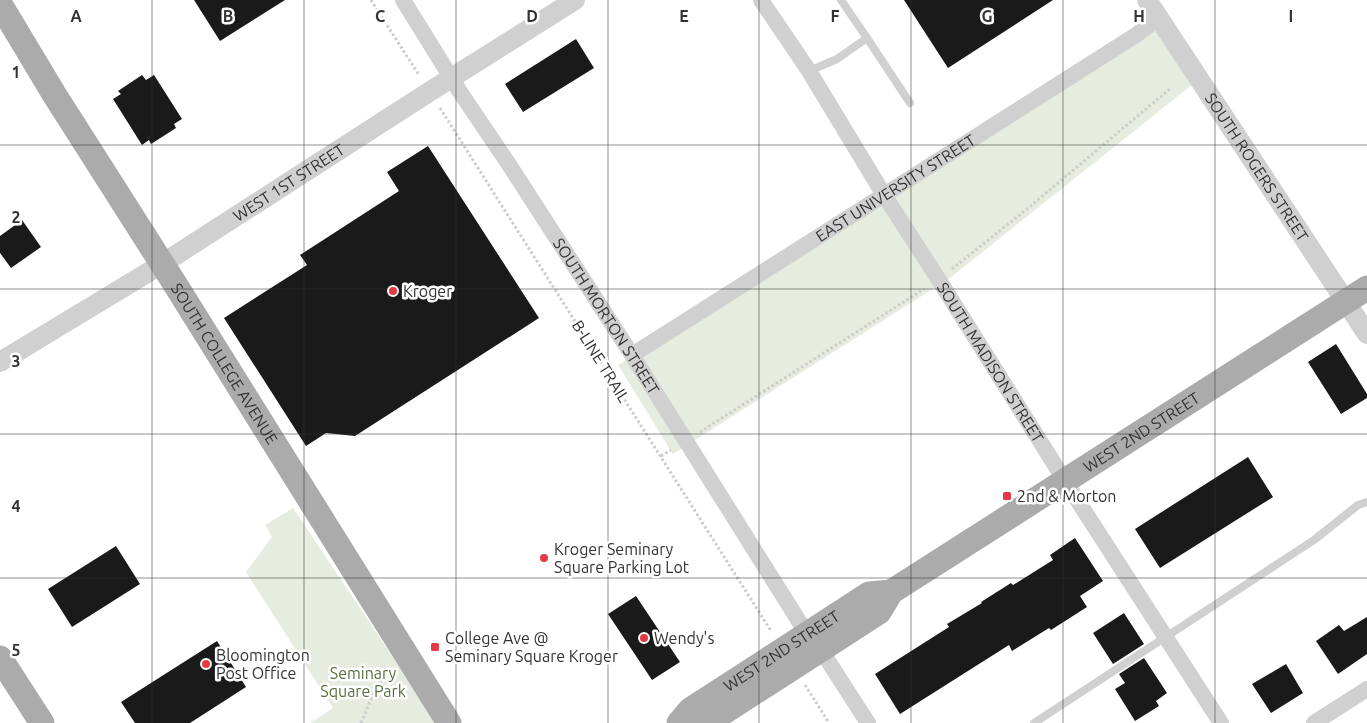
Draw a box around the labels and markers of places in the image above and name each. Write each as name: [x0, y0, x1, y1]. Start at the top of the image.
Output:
place label: Kroger: [403, 282, 452, 300]
marker: Kroger: [387, 285, 399, 297]
place label: 2nd & Morton: [1017, 487, 1116, 505]
marker: 2nd & Morton: [1001, 490, 1013, 502]
place label: Kroger Seminary Square Parking Lot: [554, 540, 690, 576]
marker: Kroger Seminary Square Parking Lot: [538, 552, 550, 564]
place label: College Ave @ Seminary Square Kroger: [445, 629, 618, 665]
place label: Wendy's: [654, 629, 714, 647]
marker: Wendy's: [638, 632, 650, 644]
marker: College Ave @ Seminary Square Kroger: [429, 641, 441, 653]
place label: Bloomington Post Office: [216, 646, 310, 682]
marker: Bloomington Post Office: [200, 658, 212, 670]

